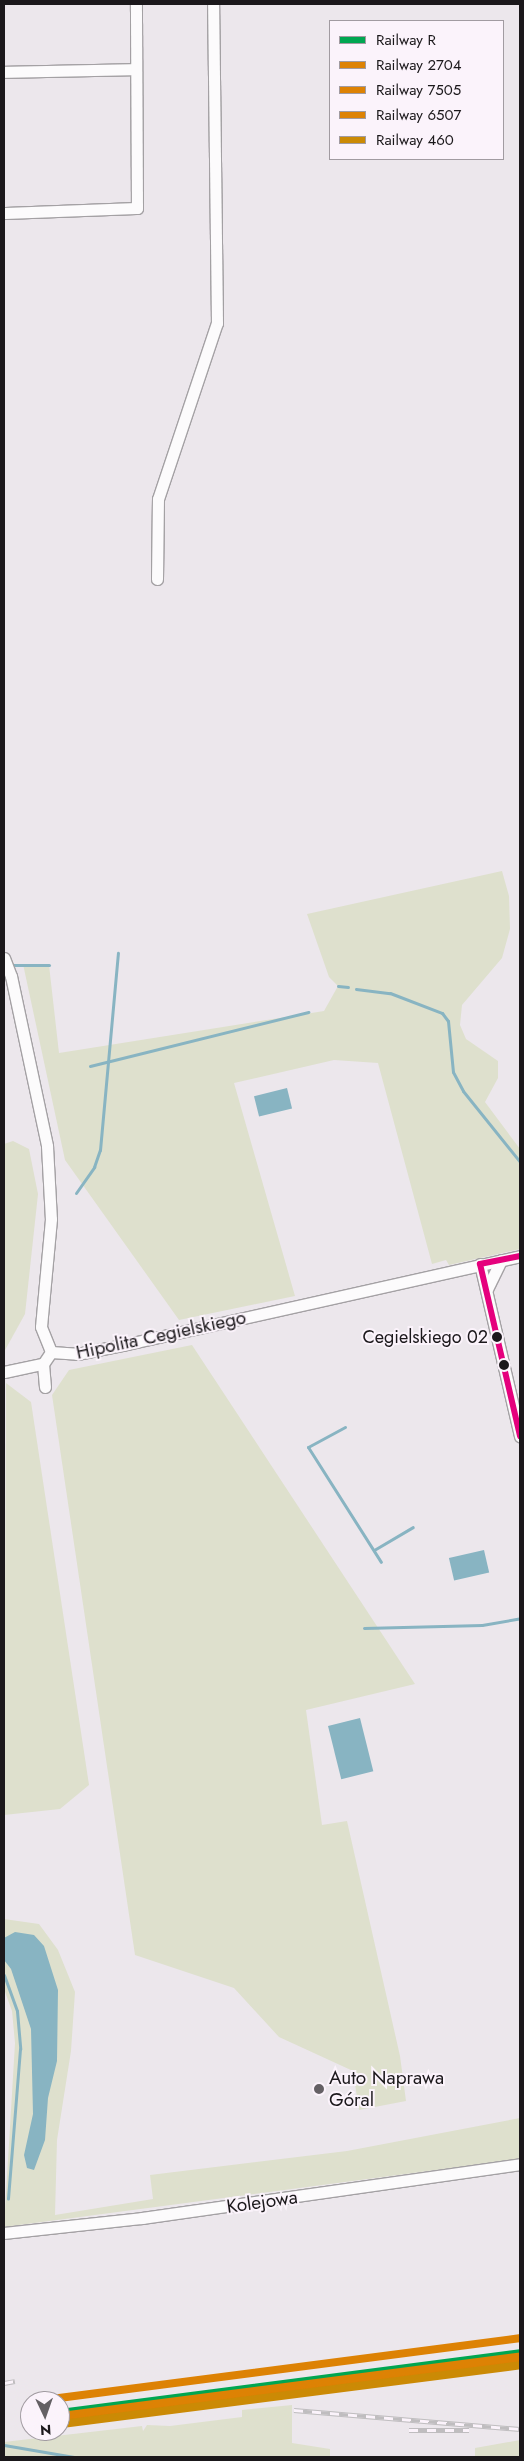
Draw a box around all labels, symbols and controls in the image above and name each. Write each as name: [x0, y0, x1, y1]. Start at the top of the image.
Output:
legend: [329, 20, 504, 160]
text: Railway R: [376, 29, 436, 51]
text: Railway 2704: [376, 54, 462, 76]
text: Railway 7505: [376, 79, 461, 101]
text: Railway 6507: [376, 104, 461, 126]
text: Railway 460: [376, 129, 454, 151]
street label: Hipolita Cegielskiego: [74, 1306, 248, 1364]
place label: Cegielskiego 02: [362, 1326, 488, 1348]
marker: Cegielskiego 02: [492, 1332, 502, 1342]
unlabelled marker: [499, 1360, 509, 1370]
place label: Auto Naprawa Góral: [329, 2067, 444, 2111]
marker: Auto Naprawa Góral: [313, 2083, 325, 2095]
street label: Kolejowa: [225, 2186, 299, 2218]
north arrow: [20, 2391, 70, 2441]
text: N: [40, 2420, 52, 2440]

